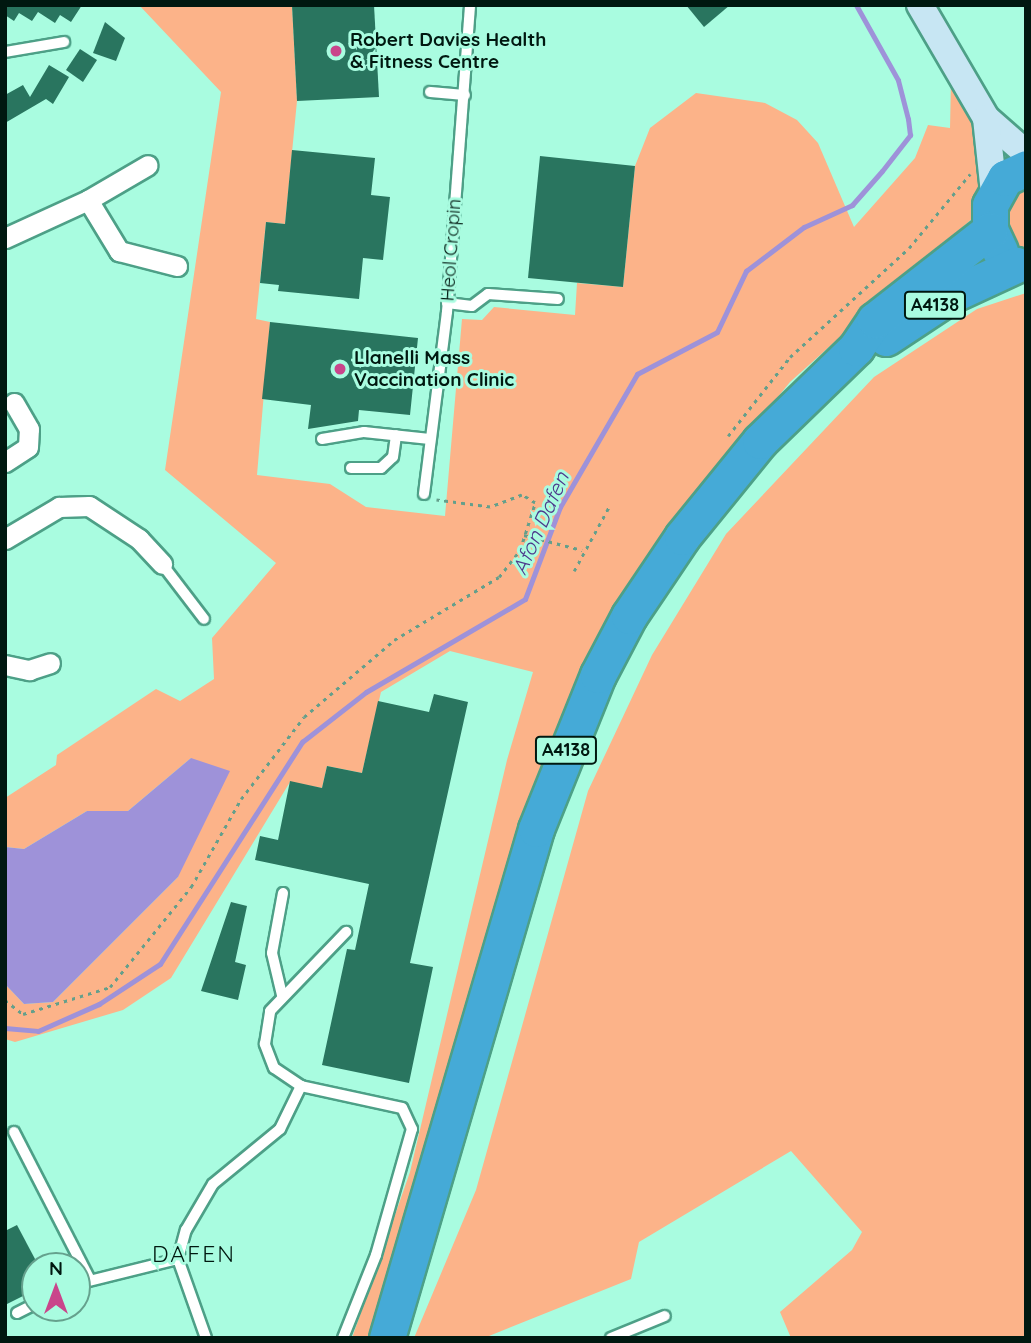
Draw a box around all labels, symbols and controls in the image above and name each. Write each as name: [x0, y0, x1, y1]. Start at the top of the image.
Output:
place label: Robert Davies Health & Fitness Centre: [350, 29, 546, 73]
marker: Robert Davies Health & Fitness Centre: [328, 43, 344, 59]
street label: Heol Cropin: [436, 198, 466, 302]
road number: A4138: [904, 290, 967, 320]
place label: Llanelli Mass Vaccination Clinic: [354, 347, 514, 391]
marker: Llanelli Mass Vaccination Clinic: [332, 361, 348, 377]
water label: Afon Dafen: [506, 468, 574, 578]
road number: A4138: [534, 736, 598, 764]
district label: DAFEN: [153, 1240, 235, 1268]
north arrow: [21, 1252, 91, 1322]
text: N: [49, 1256, 63, 1280]

